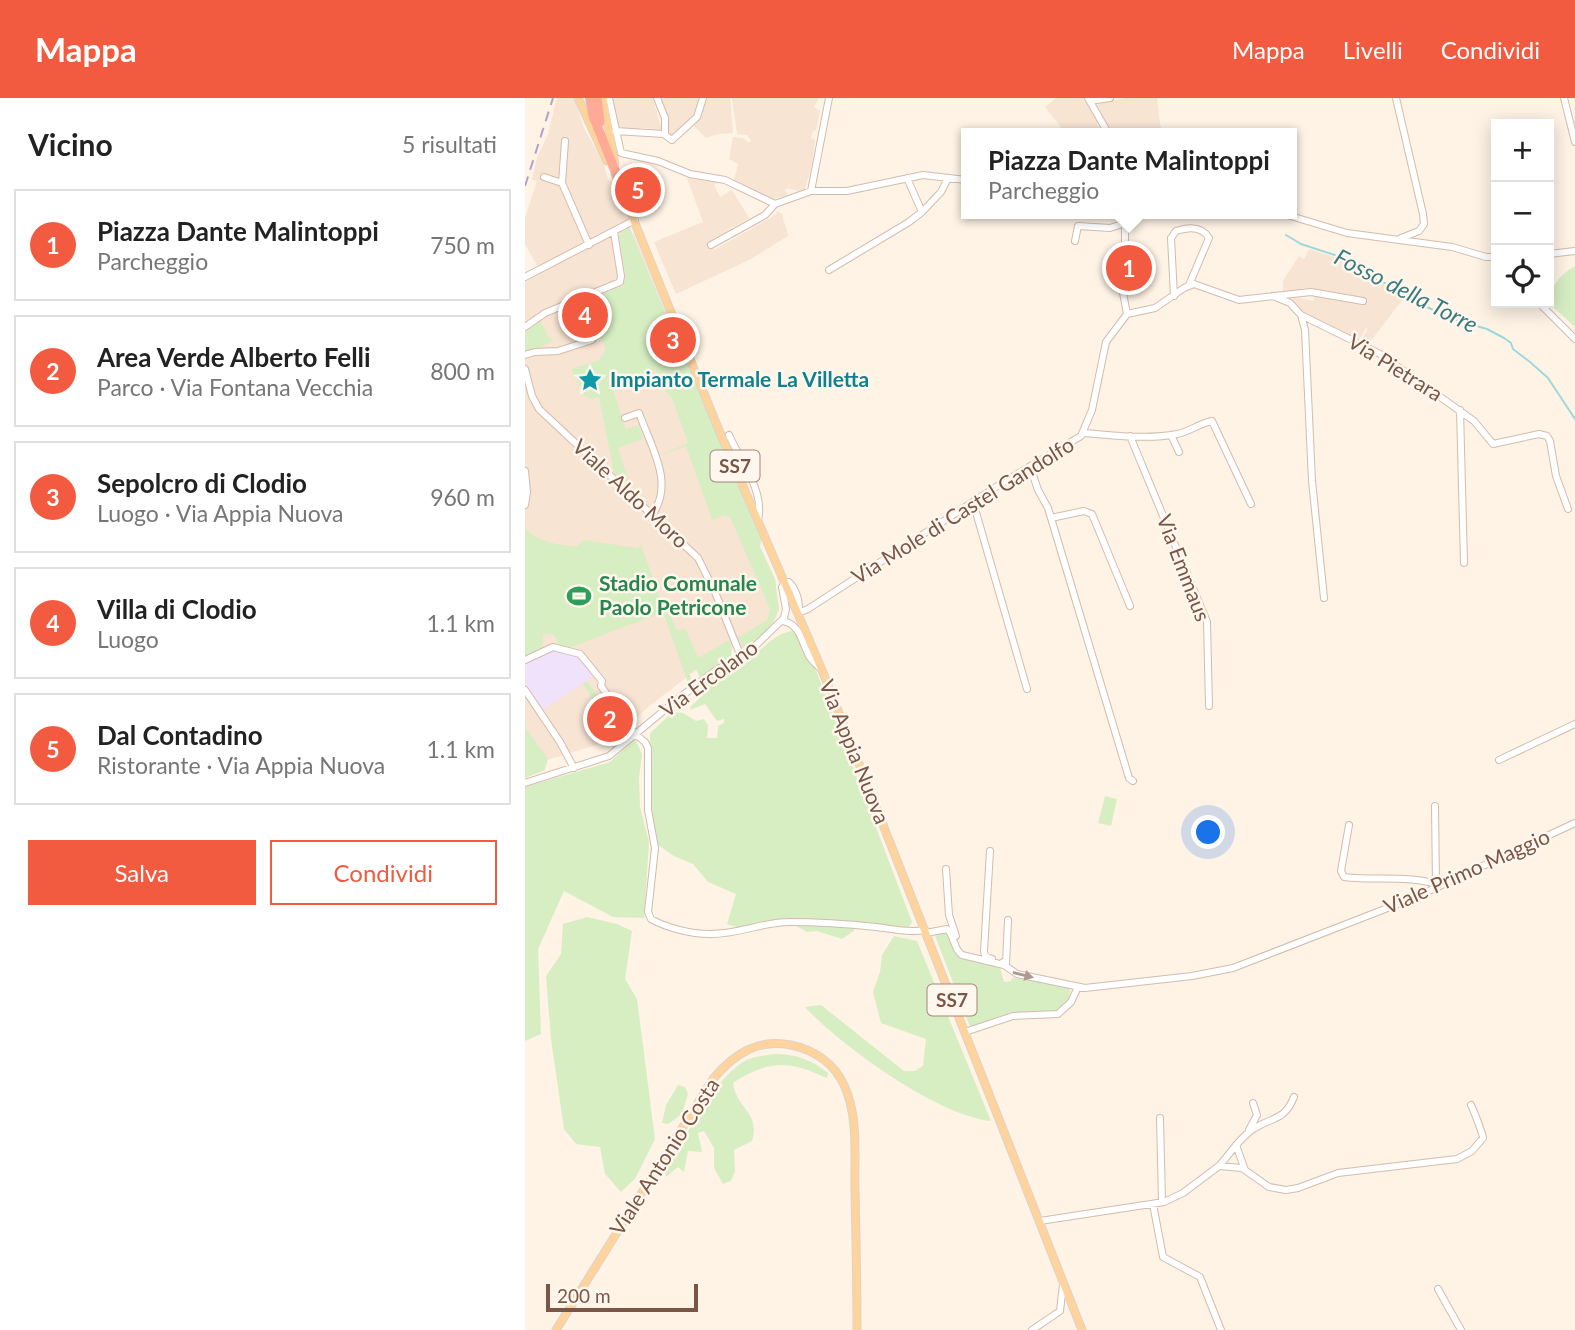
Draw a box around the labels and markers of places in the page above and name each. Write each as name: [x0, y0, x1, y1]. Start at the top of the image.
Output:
pin: 5: [615, 164, 661, 216]
pin: 1: [1106, 242, 1152, 294]
pin: 4: [562, 289, 608, 341]
pin: 3: [650, 314, 696, 366]
place icon: Impianto Termale La Villetta: [576, 366, 604, 394]
place label: Impianto Termale La Villetta: [610, 366, 869, 391]
place label: Stadio Comunale Paolo Petricone: [599, 570, 757, 619]
sports icon: Stadio Comunale Paolo Petricone: [565, 582, 593, 610]
pin: 2: [587, 693, 633, 745]

